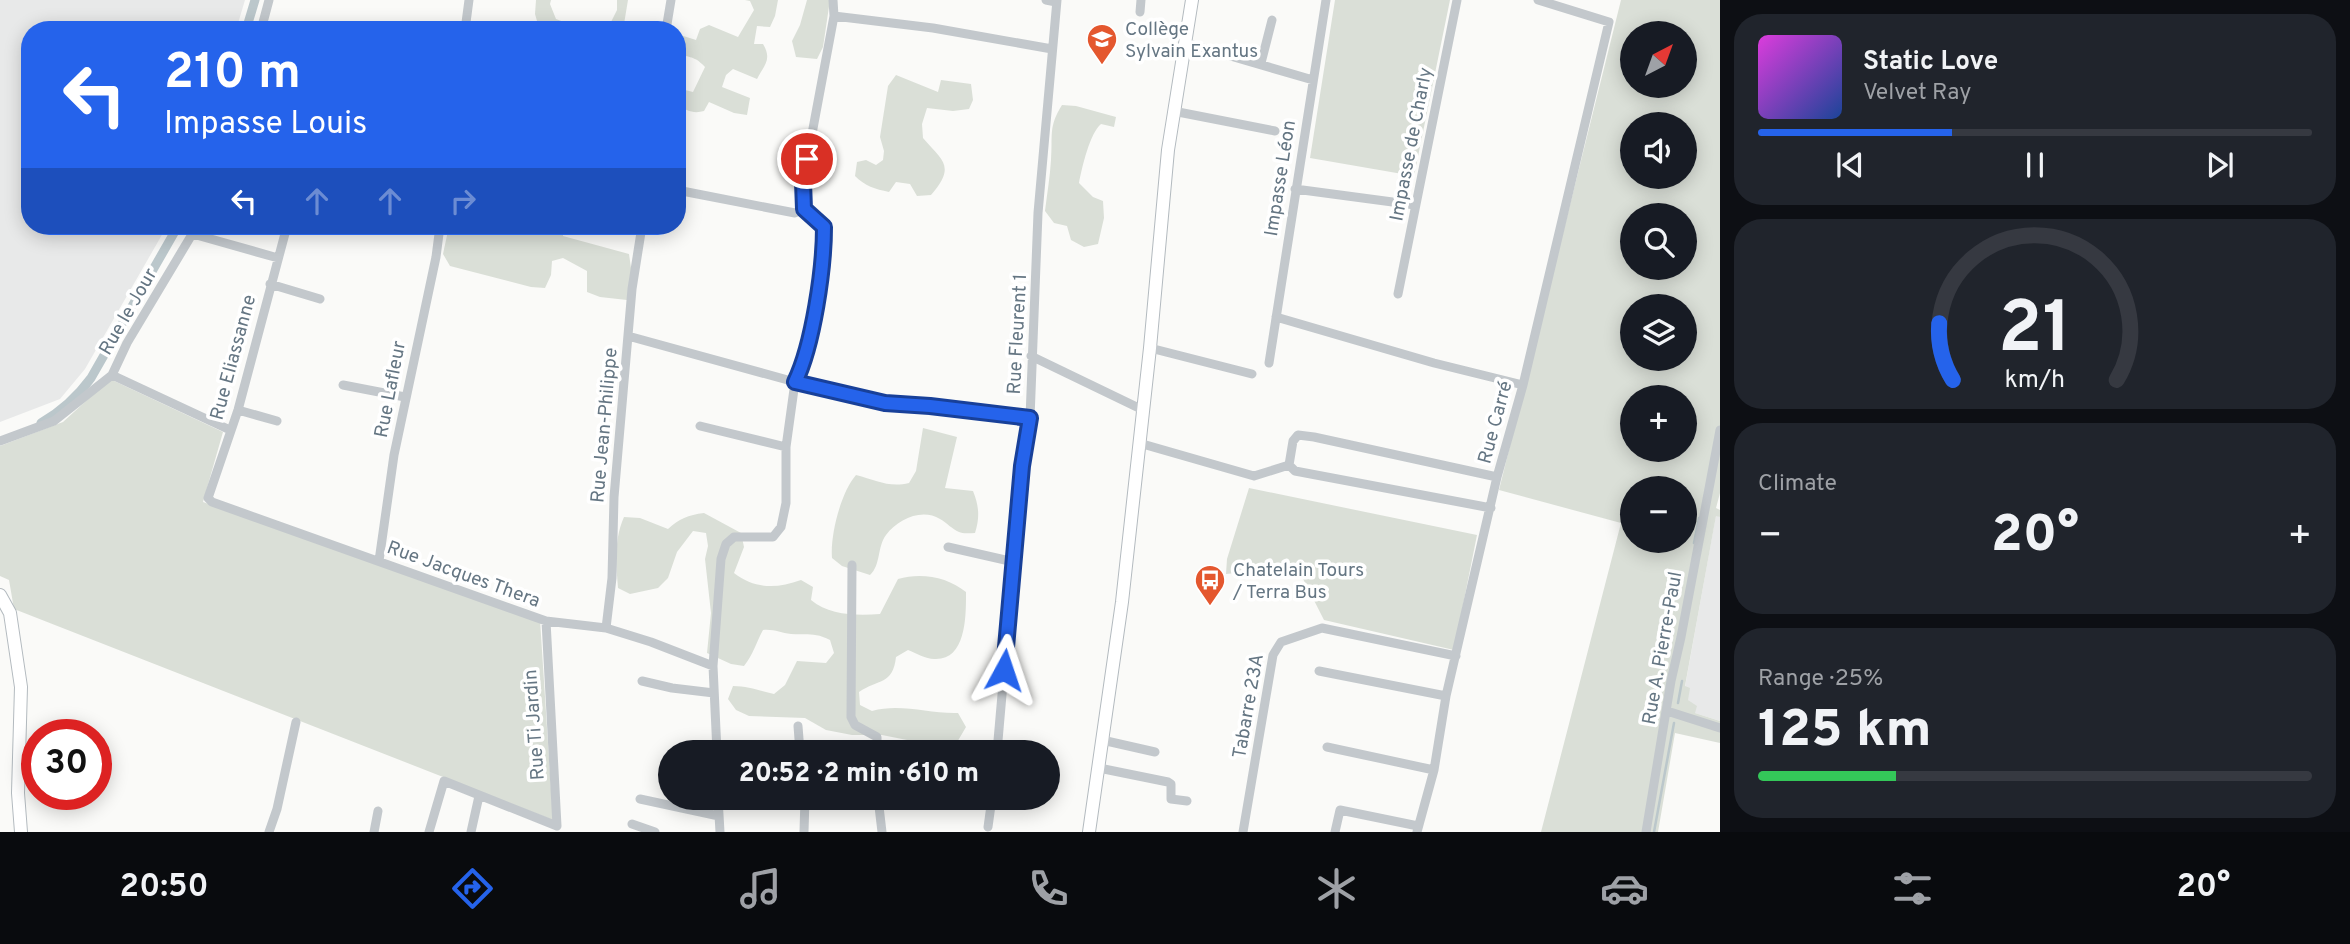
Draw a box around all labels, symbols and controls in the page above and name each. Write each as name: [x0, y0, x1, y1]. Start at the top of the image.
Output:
place label: Collège Sylvain Exantus: [1125, 18, 1258, 64]
north arrow: [1620, 21, 1698, 98]
map controls: [1620, 21, 1697, 553]
school or university icon: Collège Sylvain Exantus: [1085, 22, 1119, 66]
text: 210 m: [164, 44, 301, 106]
text: Static Love: [1863, 46, 1998, 79]
icon: left: [49, 49, 140, 140]
street label: Impasse de Charly: [1385, 66, 1439, 223]
text: Velvet Ray: [1863, 79, 1971, 108]
text: Impasse Louis: [164, 105, 367, 145]
button: sound: [1620, 112, 1697, 189]
street label: Impasse Léon: [1260, 119, 1302, 238]
pin: [777, 129, 837, 189]
icon: arrive: [788, 140, 826, 178]
icon: previous: [1831, 146, 1869, 184]
icon: pause: [2016, 146, 2054, 184]
icon: next: [2201, 146, 2239, 184]
icon: left: [225, 182, 263, 220]
icon: ahead: [298, 182, 336, 220]
icon: ahead: [371, 182, 409, 220]
icon: right: [444, 182, 482, 220]
button: search: [1620, 203, 1697, 280]
street label: Rue le Jour: [94, 264, 164, 360]
street label: Rue Fleurent 1: [1003, 273, 1033, 395]
text: 21: [1998, 286, 2072, 378]
street label: Rue Eliassanne: [206, 292, 262, 423]
button: layers: [1620, 294, 1697, 371]
street label: Rue Lafleur: [370, 338, 412, 440]
street label: Rue Jean-Philippe: [586, 347, 624, 504]
text: km/h: [2005, 365, 2065, 397]
street label: Rue Carré: [1473, 379, 1518, 466]
button: +: [1620, 385, 1697, 462]
text: Climate: [1758, 470, 1837, 499]
button: −: [1620, 476, 1697, 553]
text: 20°: [1991, 504, 2079, 570]
text: −: [1758, 513, 1783, 562]
text: +: [2287, 513, 2312, 562]
street label: Rue Jacques Thera: [383, 536, 543, 614]
place label: Chatelain Tours / Terra Bus: [1232, 559, 1364, 605]
bus stop icon: Chatelain Tours / Terra Bus: [1193, 563, 1227, 607]
street label: Rue A. Pierre-Paul: [1638, 570, 1688, 727]
position arrow: [967, 633, 1041, 707]
street label: Tabarre 23A: [1228, 652, 1270, 760]
text: Range · 25%: [1758, 665, 1883, 694]
street label: Rue Ti Jardin: [519, 669, 551, 781]
text: 125 km: [1758, 699, 1932, 765]
speed limit sign: 30: [21, 719, 112, 810]
text: 20:52 · 2 min · 610 m: [739, 758, 979, 791]
icon: directions: [448, 864, 497, 913]
icon: music: [736, 864, 785, 913]
icon: phone: [1024, 864, 1073, 913]
icon: climate: [1312, 864, 1361, 913]
icon: car: [1600, 864, 1649, 913]
icon: filters: [1888, 864, 1937, 913]
text: 20:50: [120, 868, 208, 908]
text: 20°: [2176, 868, 2230, 908]

